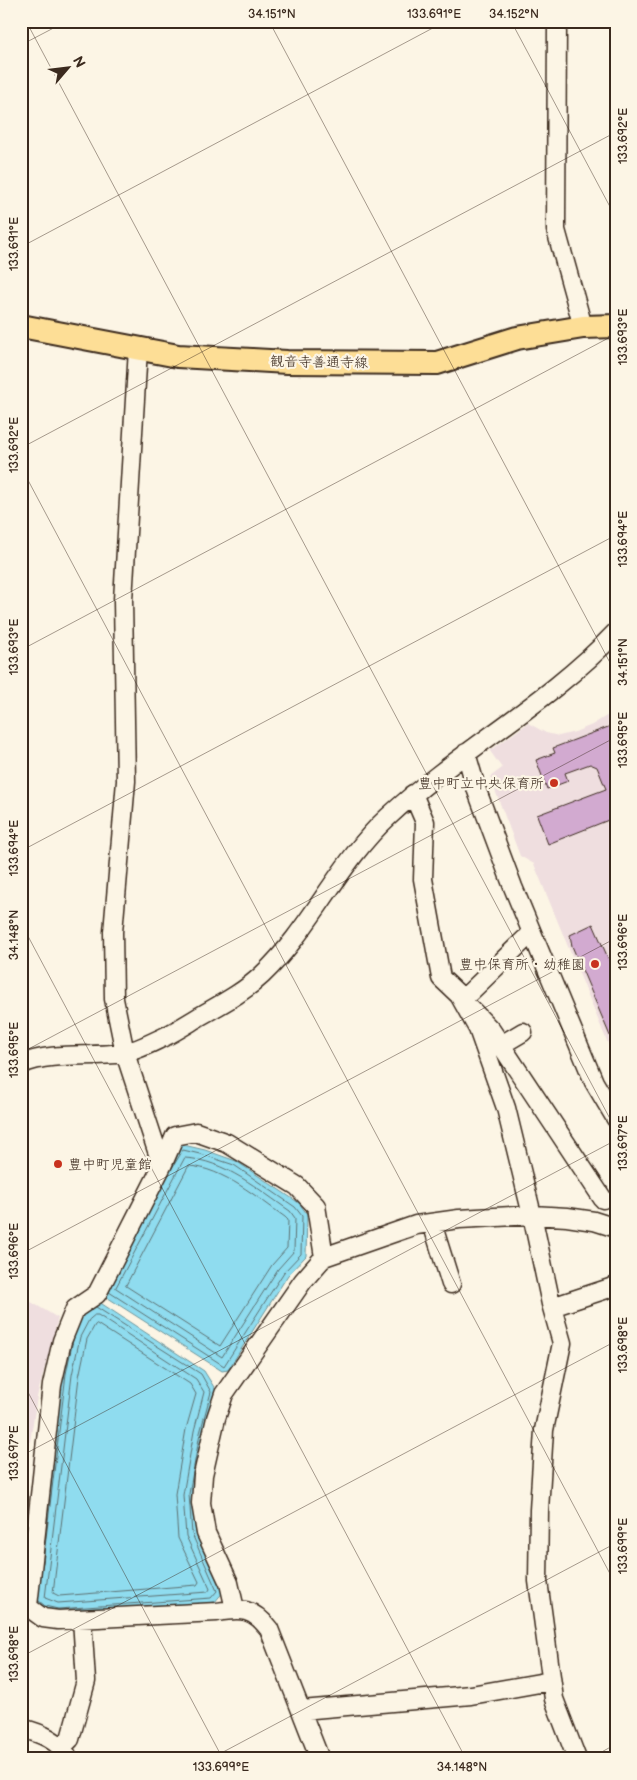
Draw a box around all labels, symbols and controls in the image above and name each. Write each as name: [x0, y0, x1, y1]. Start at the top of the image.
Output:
text: 34.151°N: [248, 7, 296, 22]
text: 133.691°E: [407, 7, 461, 22]
text: 34.152°N: [489, 7, 539, 22]
north arrow: [42, 42, 92, 92]
text: N: [69, 53, 89, 71]
text: 133.692°E: [616, 108, 631, 164]
text: 133.691°E: [7, 217, 22, 271]
text: 133.693°E: [616, 309, 631, 365]
street label: 観音寺善通寺線: [270, 353, 368, 371]
text: 133.692°E: [7, 417, 22, 473]
text: 133.694°E: [616, 511, 631, 567]
text: 133.693°E: [7, 619, 22, 675]
text: 34.151°N: [616, 638, 631, 686]
text: 133.695°E: [616, 712, 631, 768]
place label: 豊中町立中央保育所: [418, 775, 544, 792]
marker: 豊中町立中央保育所: [548, 777, 560, 789]
text: 133.694°E: [7, 820, 22, 876]
text: 34.148°N: [7, 910, 22, 960]
text: 133.696°E: [616, 914, 631, 970]
place label: 豊中保育所・幼稚園: [459, 956, 585, 973]
marker: 豊中保育所・幼稚園: [589, 958, 601, 970]
text: 133.695°E: [7, 1022, 22, 1078]
text: 133.697°E: [616, 1115, 631, 1171]
place label: 豊中町児童館: [68, 1156, 152, 1173]
marker: 豊中町児童館: [52, 1158, 64, 1170]
text: 133.696°E: [7, 1223, 22, 1279]
text: 133.698°E: [616, 1317, 631, 1373]
text: 133.697°E: [7, 1425, 22, 1481]
text: 133.699°E: [616, 1518, 631, 1574]
text: 133.698°E: [7, 1626, 22, 1682]
text: 133.699°E: [193, 1760, 249, 1775]
text: 34.148°N: [437, 1760, 487, 1775]

